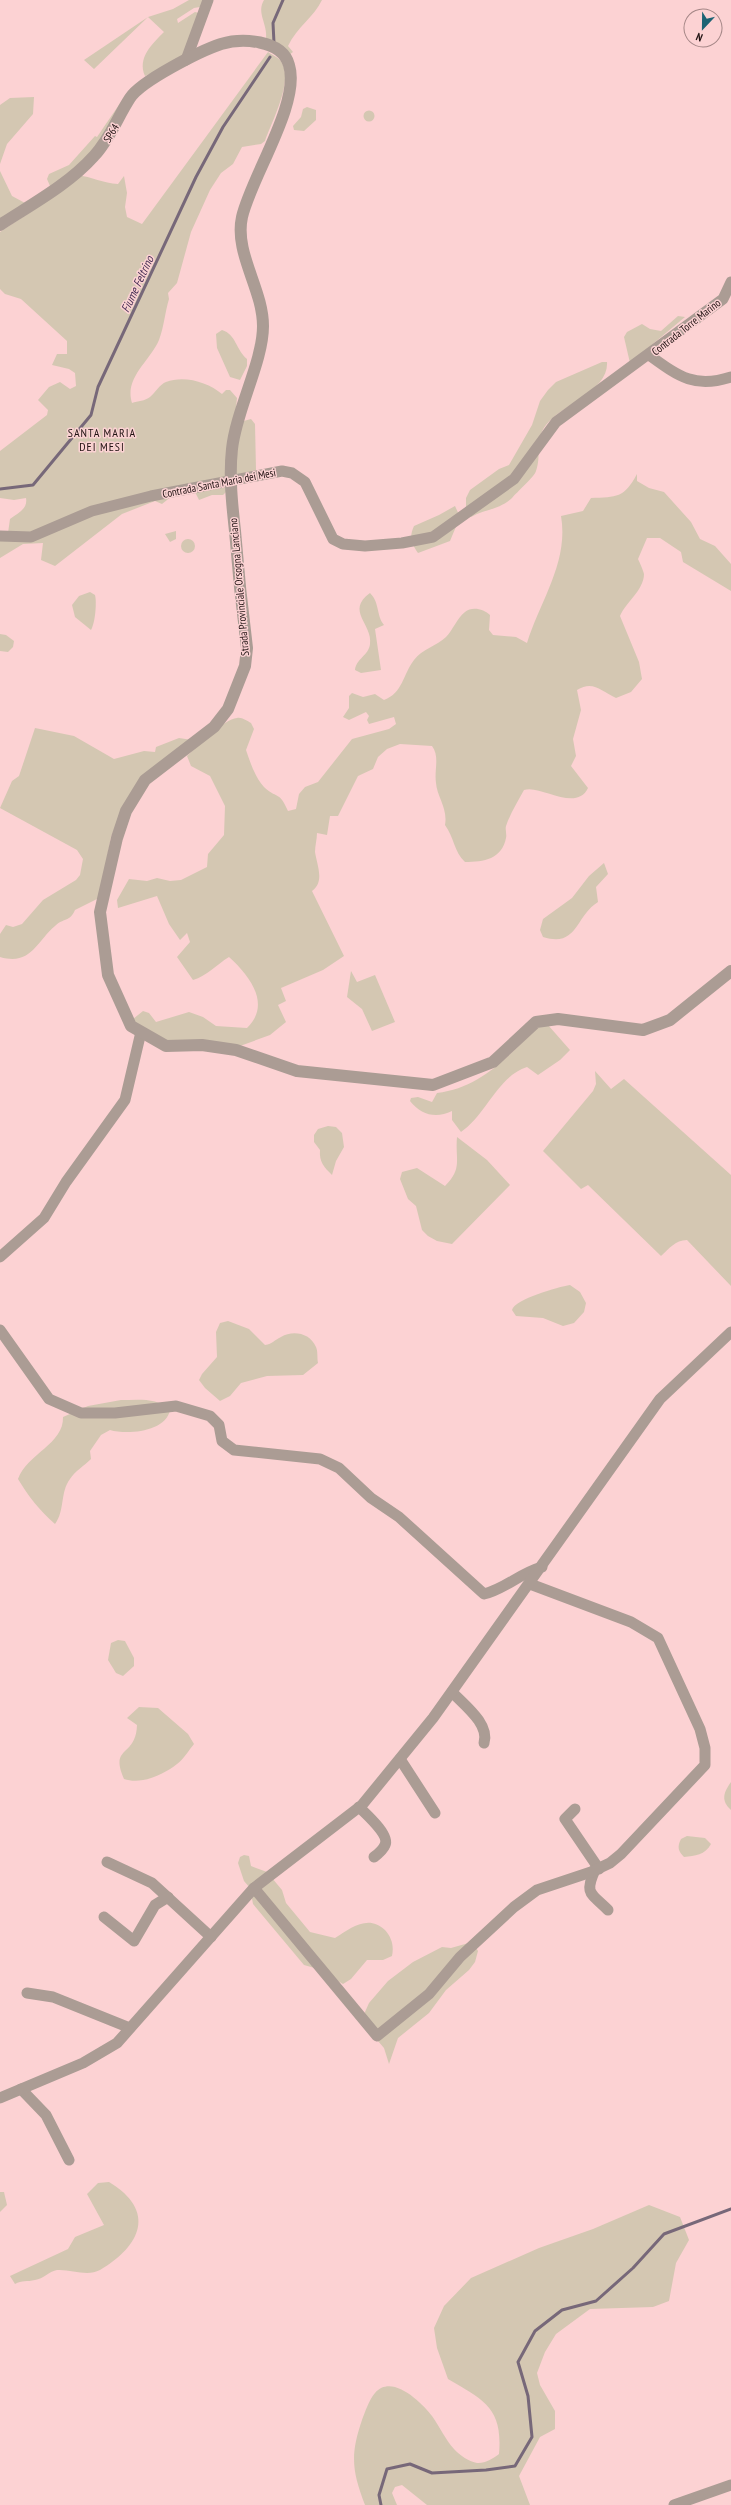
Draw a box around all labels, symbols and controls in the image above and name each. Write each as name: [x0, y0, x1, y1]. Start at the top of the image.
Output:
north arrow: [683, 8, 723, 48]
text: N: [694, 30, 705, 45]
street label: SP64: [100, 121, 122, 145]
water label: Fiume Feltrino: [117, 253, 157, 315]
street label: Contrada Torre Marino: [649, 296, 724, 358]
district label: SANTA MARIA DEI MESI: [68, 425, 136, 454]
street label: Contrada Santa Maria dei Mesi: [161, 465, 277, 501]
street label: Strada Provinciale Orsogna Lanciano: [226, 517, 252, 657]

